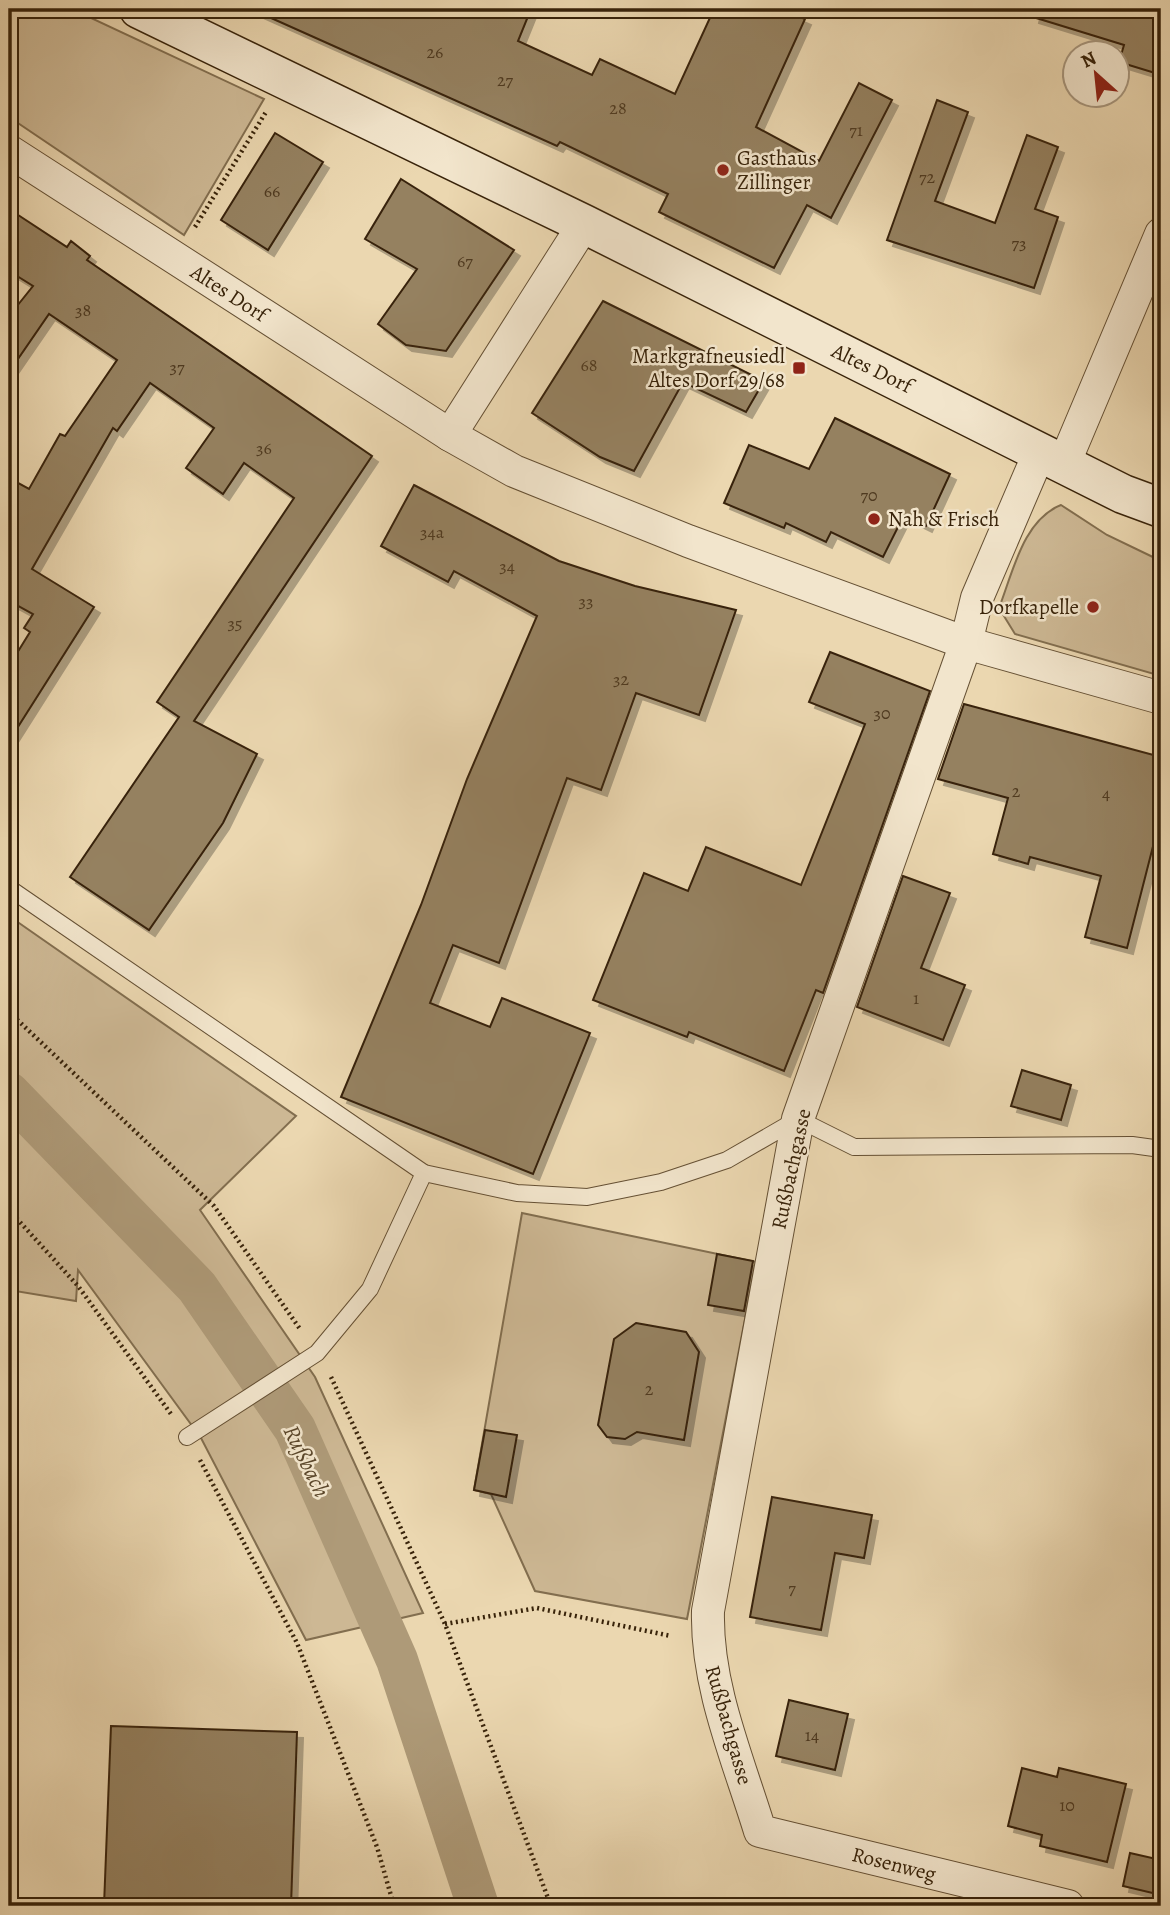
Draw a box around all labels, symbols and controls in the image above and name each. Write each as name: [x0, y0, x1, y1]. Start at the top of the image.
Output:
north arrow: [1062, 38, 1132, 108]
house number: 26: [427, 40, 443, 64]
text: N: [1077, 45, 1101, 74]
house number: 27: [497, 68, 513, 92]
house number: 28: [609, 96, 627, 120]
house number: 71: [849, 118, 863, 142]
place label: Gasthaus Zillinger: [737, 144, 817, 196]
marker: Gasthaus Zillinger: [715, 162, 731, 178]
house number: 72: [919, 165, 935, 189]
house number: 66: [264, 179, 280, 203]
house number: 73: [1011, 231, 1027, 255]
house number: 67: [457, 249, 473, 273]
street label: Altes Dorf: [184, 257, 275, 330]
house number: 38: [75, 298, 91, 322]
street label: Altes Dorf: [826, 336, 920, 401]
place label: Markgrafneusiedl Altes Dorf 29/68: [632, 342, 785, 394]
house number: 68: [580, 353, 598, 377]
house number: 37: [169, 355, 185, 379]
marker: Markgrafneusiedl Altes Dorf 29/68: [791, 360, 807, 376]
house number: 36: [256, 436, 272, 460]
house number: 70: [860, 483, 878, 507]
place label: Nah & Frisch: [888, 505, 1000, 533]
marker: Nah & Frisch: [866, 511, 882, 527]
house number: 34a: [420, 520, 445, 544]
house number: 34: [499, 554, 515, 578]
house number: 33: [579, 589, 593, 613]
place label: Dorfkapelle: [979, 593, 1079, 621]
marker: Dorfkapelle: [1085, 599, 1101, 615]
house number: 35: [227, 611, 243, 635]
house number: 32: [613, 667, 629, 691]
house number: 30: [873, 701, 891, 725]
house number: 2: [1012, 779, 1021, 803]
house number: 4: [1102, 781, 1110, 805]
house number: 1: [913, 986, 919, 1010]
street label: Rußbachgasse: [765, 1106, 817, 1232]
house number: 2: [645, 1377, 654, 1401]
water label: Rußbach: [276, 1420, 337, 1503]
house number: 7: [788, 1576, 796, 1600]
street label: Rußbachgasse: [699, 1662, 759, 1788]
house number: 14: [805, 1723, 819, 1747]
house number: 10: [1059, 1793, 1075, 1817]
street label: Rosenweg: [849, 1840, 939, 1888]

